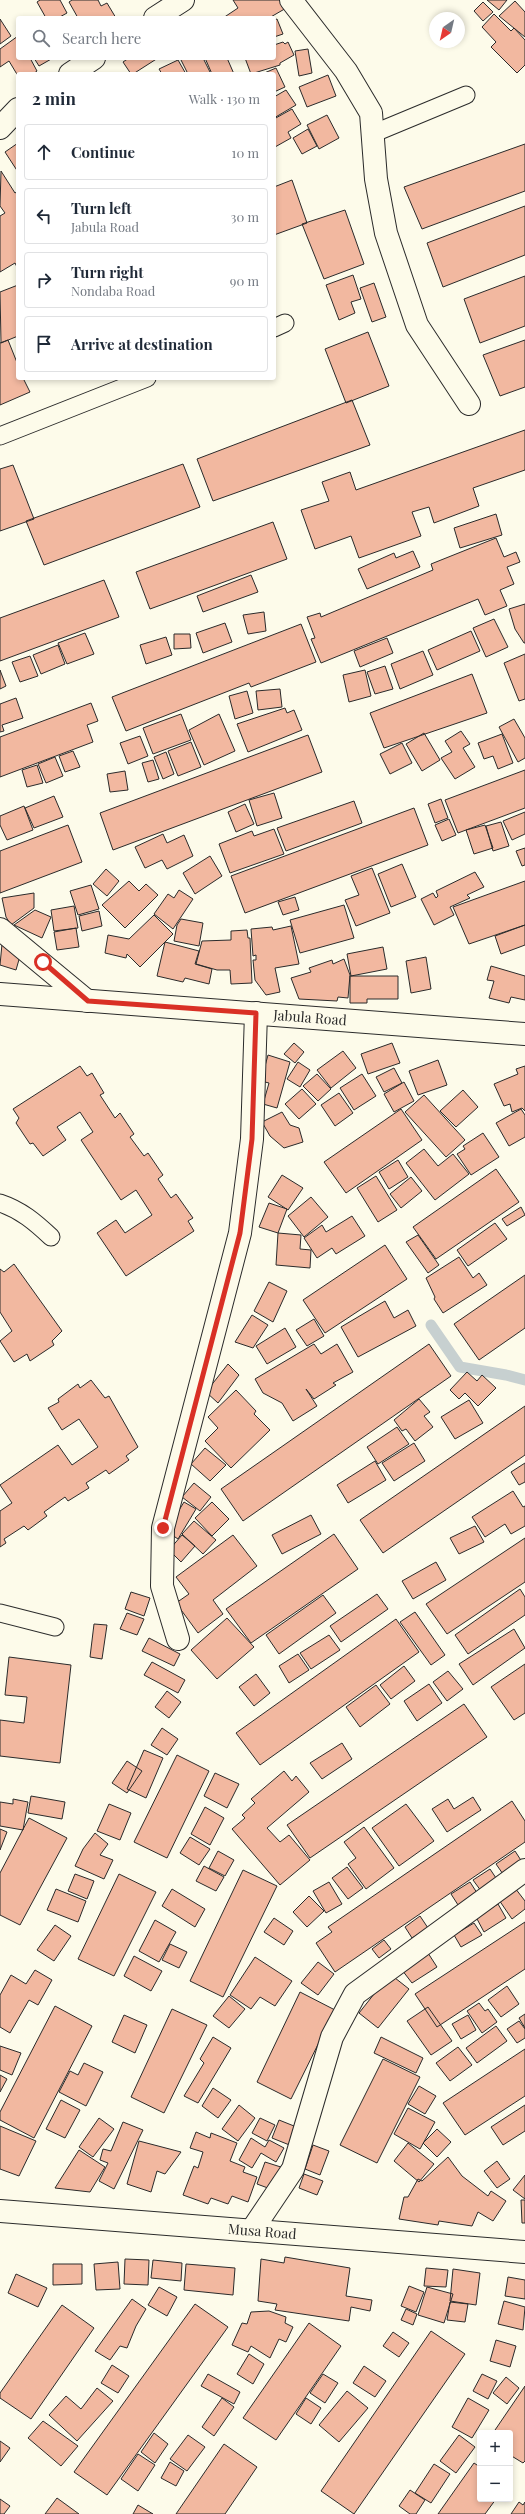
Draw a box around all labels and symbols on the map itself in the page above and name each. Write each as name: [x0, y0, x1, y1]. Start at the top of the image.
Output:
north arrow: [429, 12, 465, 48]
route start: [34, 953, 52, 971]
street label: Jabula Road: [272, 1005, 348, 1029]
route end: [154, 1519, 172, 1537]
street label: Musa Road: [227, 2219, 297, 2243]

